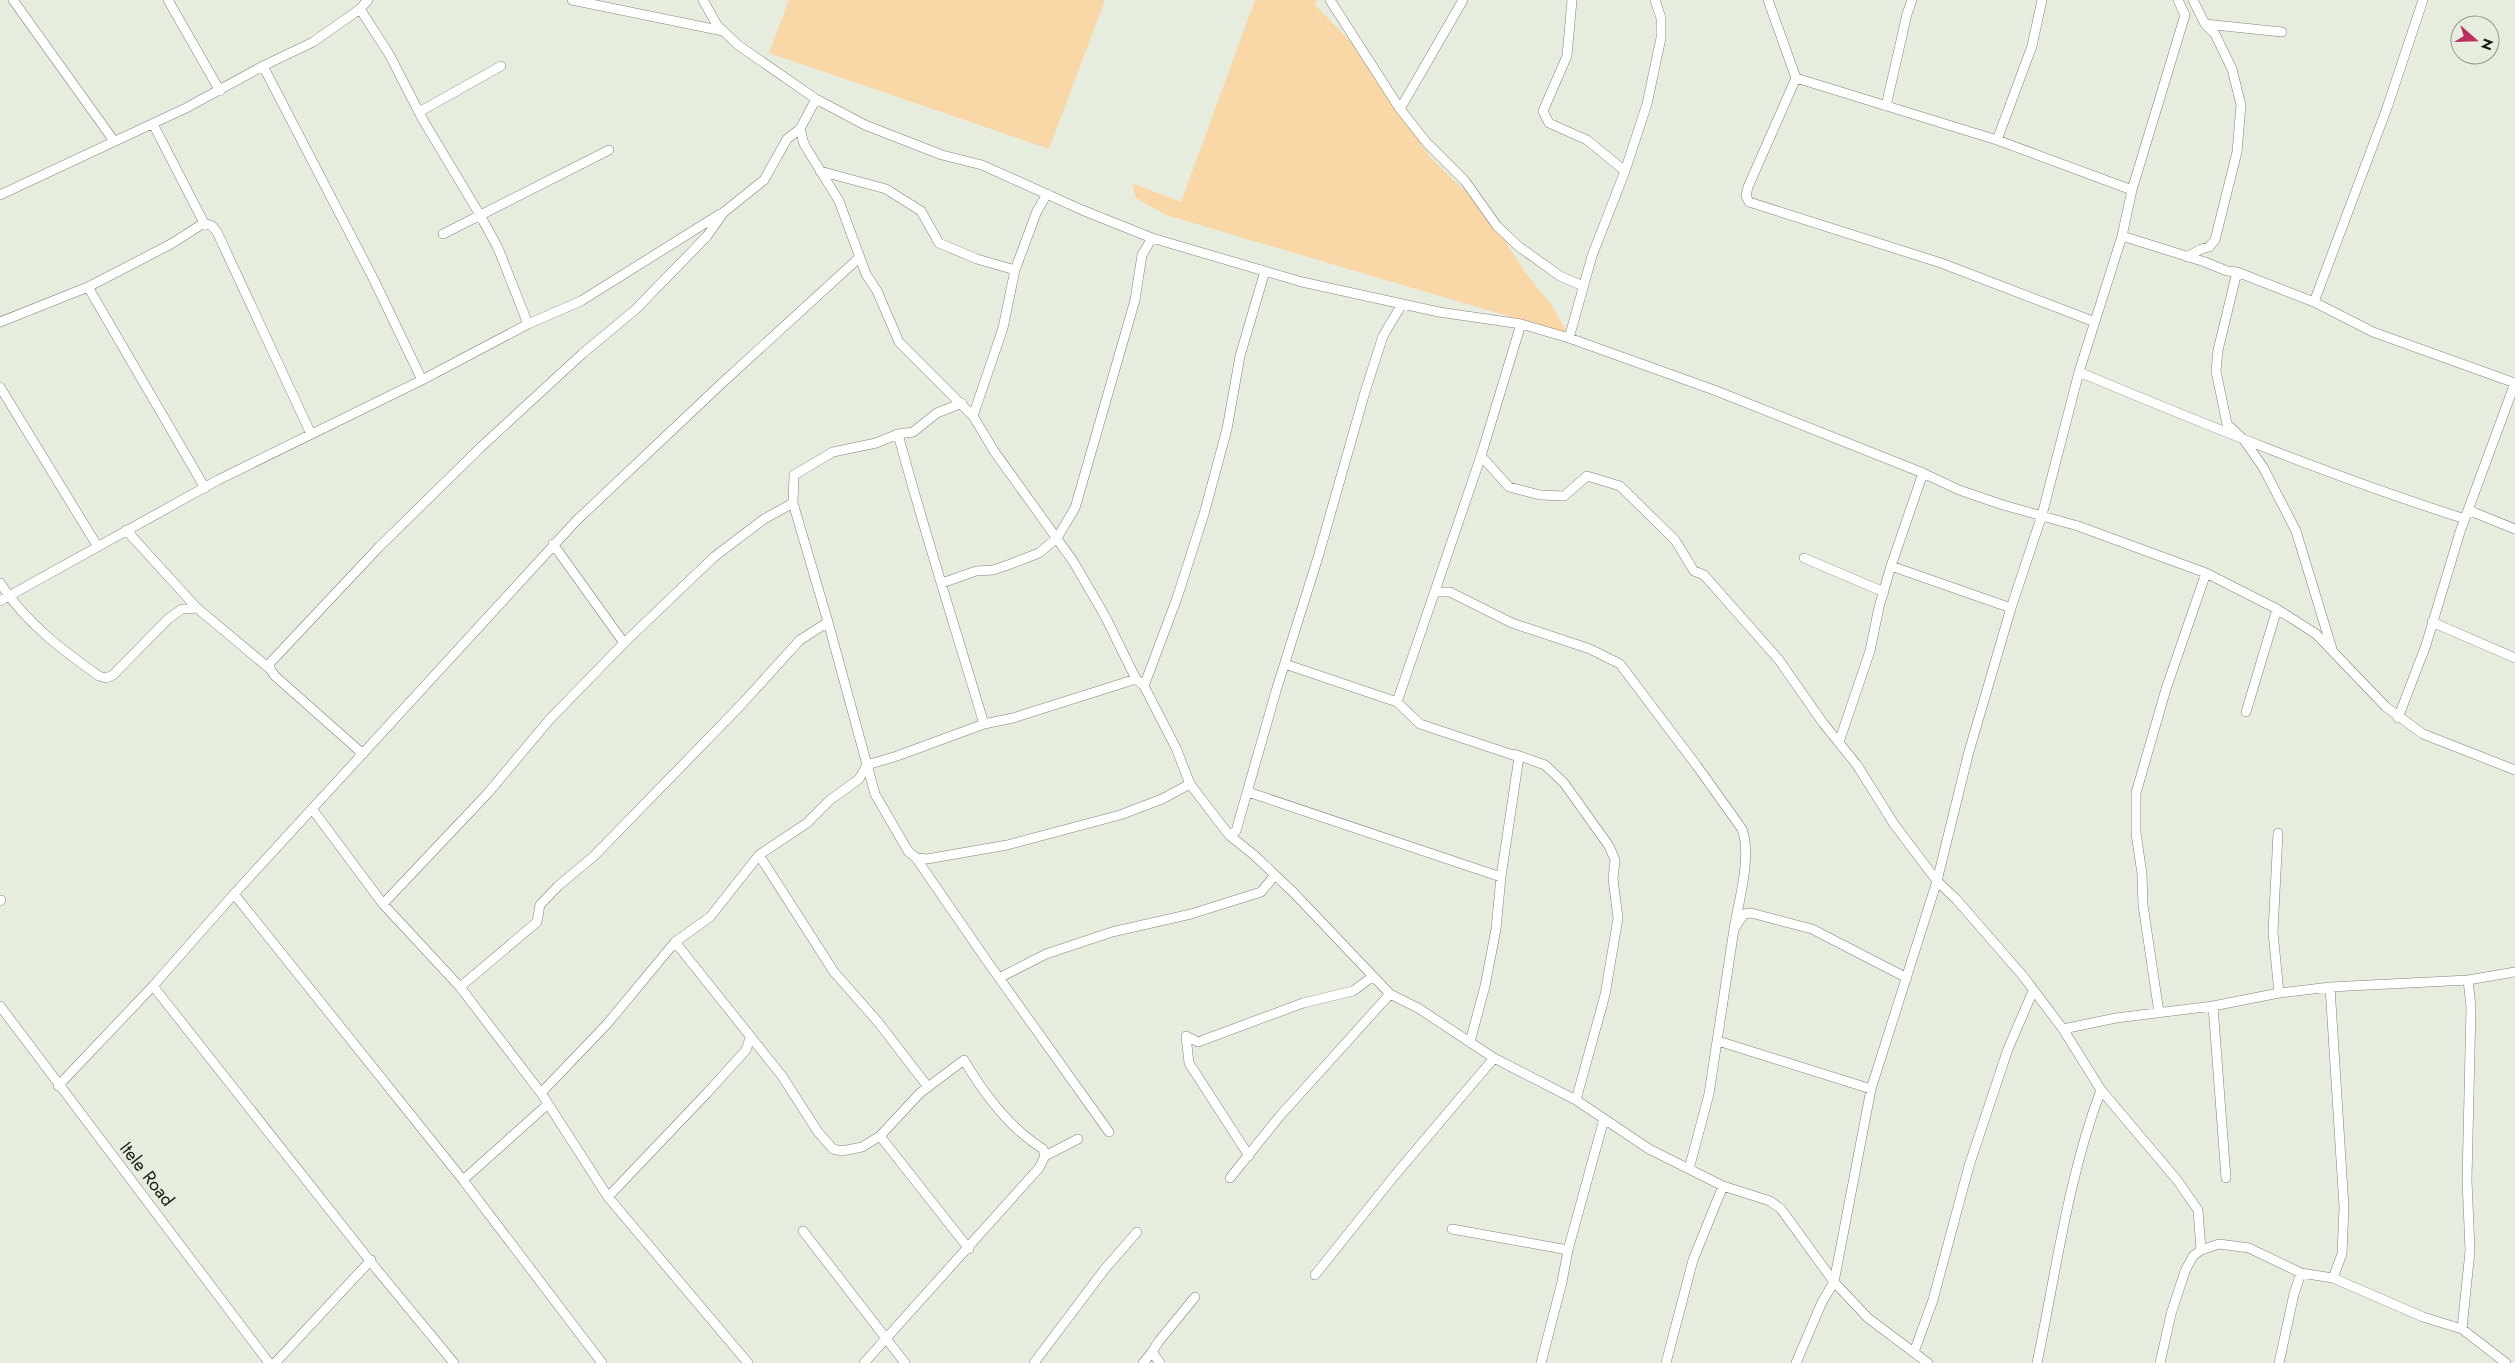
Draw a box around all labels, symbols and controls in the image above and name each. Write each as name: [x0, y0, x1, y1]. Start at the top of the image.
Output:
north arrow: [2450, 15, 2500, 65]
text: N: [2476, 36, 2499, 53]
street label: Itele Road: [113, 1136, 181, 1212]

